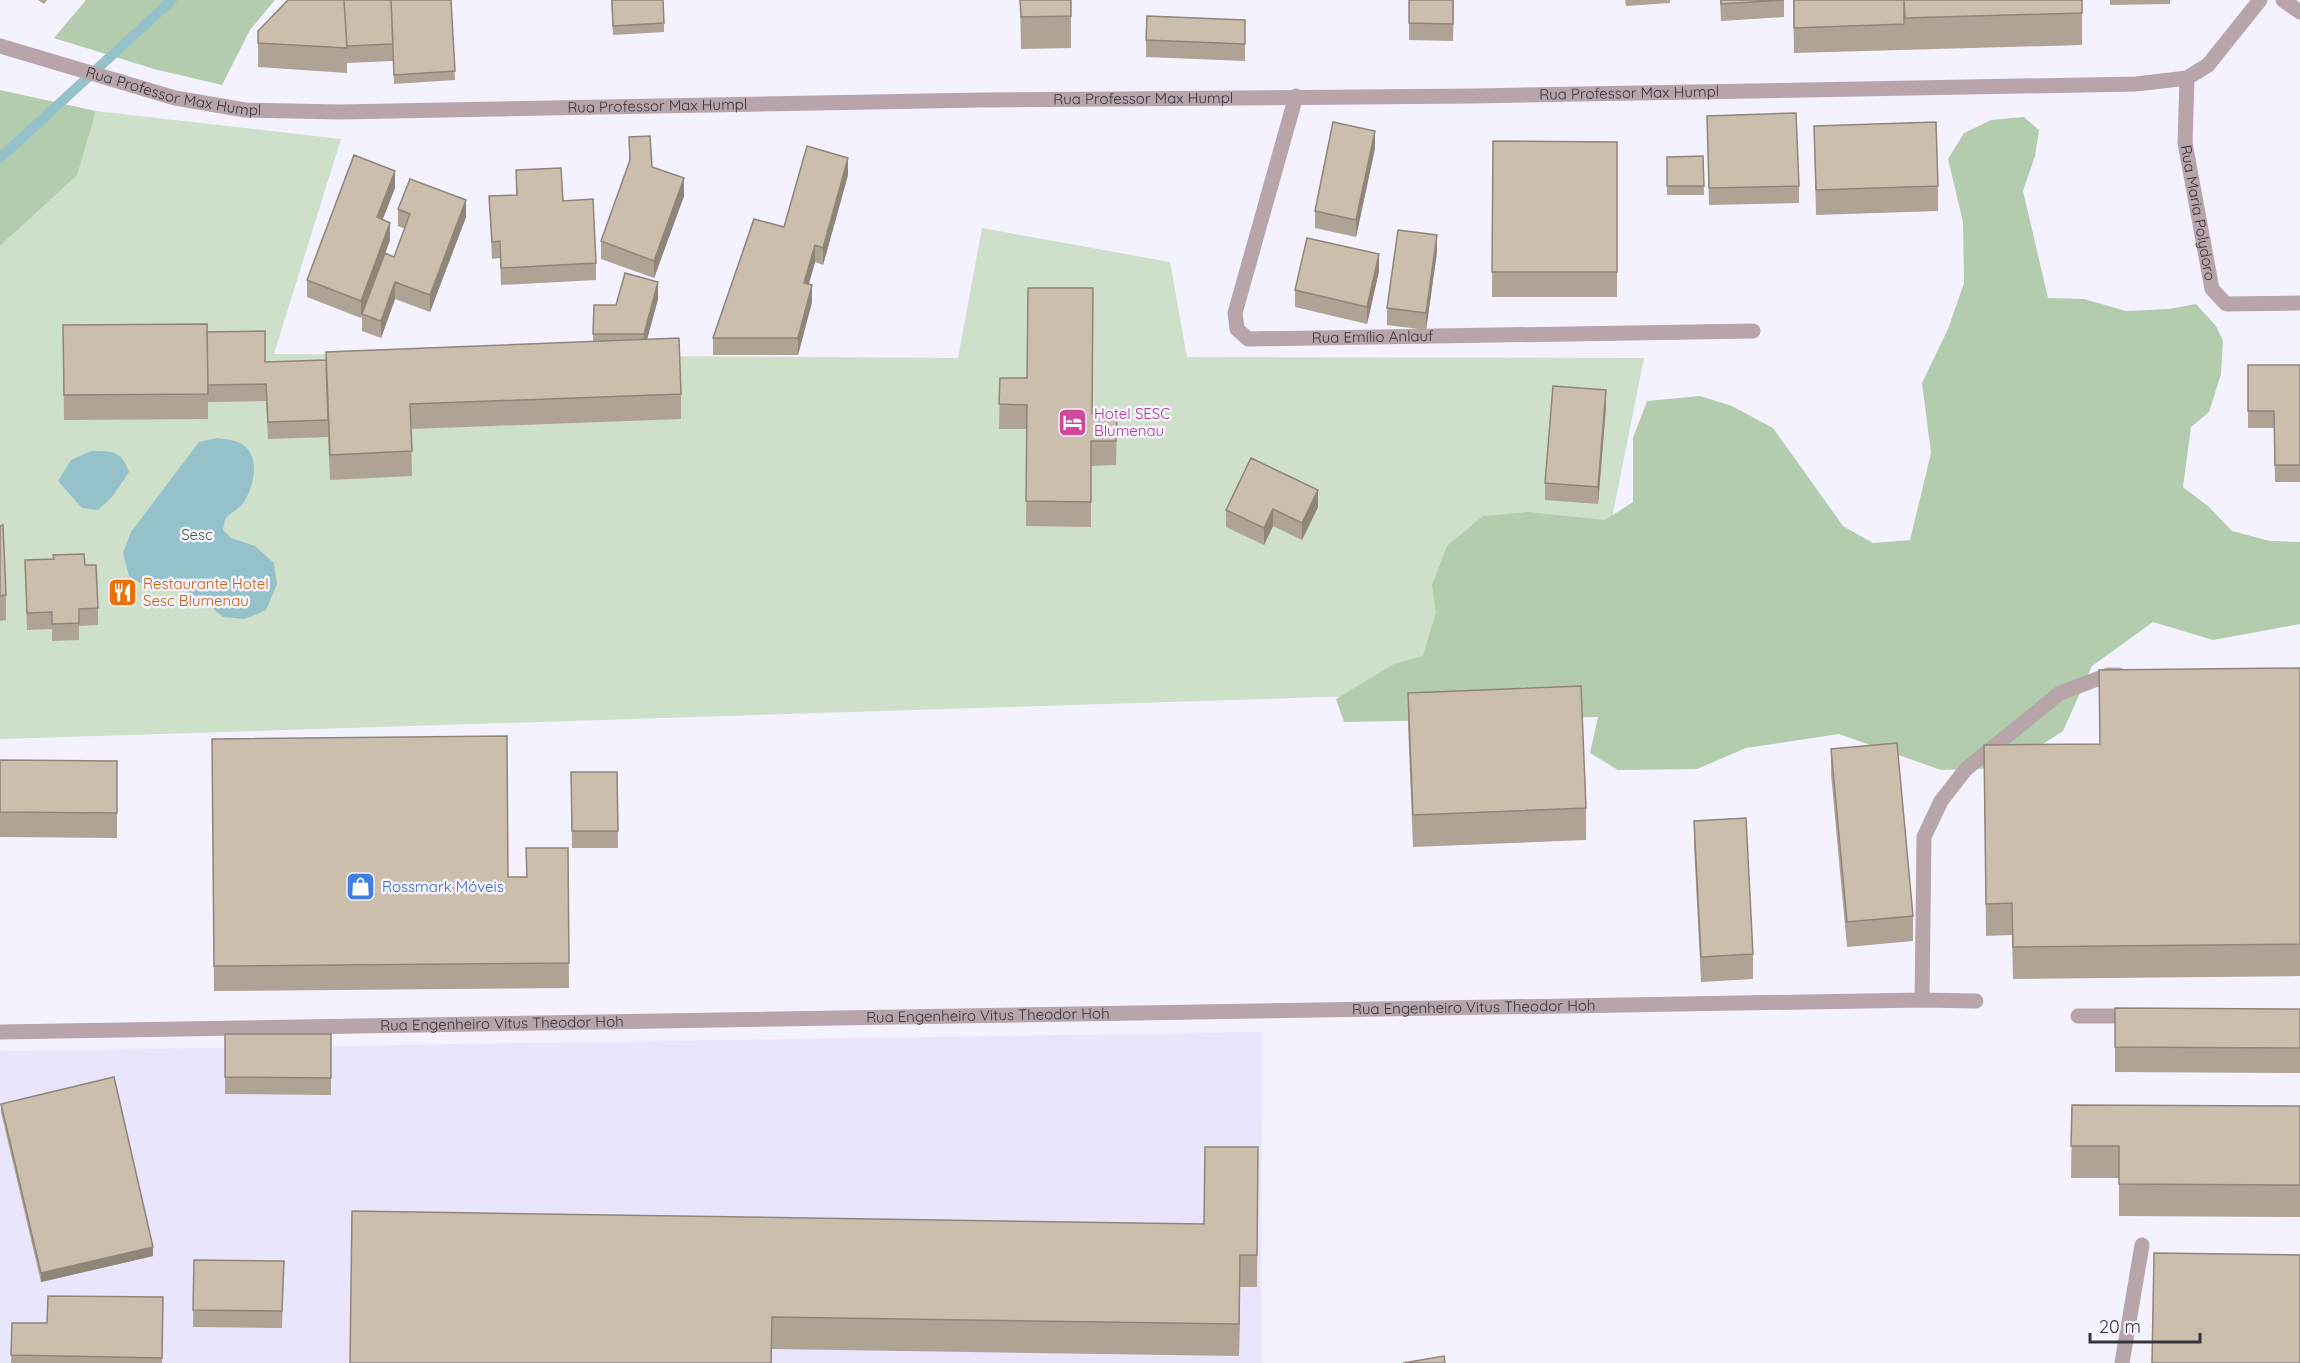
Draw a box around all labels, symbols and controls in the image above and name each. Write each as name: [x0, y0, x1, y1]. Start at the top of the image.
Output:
street label: Rua Professor Max Humpl: [84, 62, 262, 120]
street label: Rua Professor Max Humpl: [1539, 82, 1719, 104]
street label: Rua Professor Max Humpl: [1053, 88, 1233, 108]
street label: Rua Professor Max Humpl: [567, 94, 747, 117]
street label: Rua Maria Polydoro: [2177, 143, 2220, 282]
street label: Rua Emílio Anlauf: [1312, 326, 1434, 347]
place label: Hotel SESC Blumenau: [1094, 404, 1170, 440]
hotel icon: Hotel SESC Blumenau: [1057, 407, 1089, 439]
park label: Sesc: [181, 525, 213, 544]
place label: Restaurante Hotel Sesc Blumenau: [143, 574, 269, 610]
restaurant icon: Restaurante Hotel Sesc Blumenau: [106, 577, 138, 609]
shop icon: Rossmark Móveis: [345, 871, 377, 903]
place label: Rossmark Móveis: [382, 877, 504, 896]
street label: Rua Engenheiro Vitus Theodor Hoh: [1352, 995, 1596, 1018]
street label: Rua Engenheiro Vitus Theodor Hoh: [866, 1004, 1110, 1027]
street label: Rua Engenheiro Vitus Theodor Hoh: [380, 1012, 624, 1035]
scale bar: [2090, 1306, 2200, 1344]
text: 20 m: [2099, 1315, 2141, 1338]

